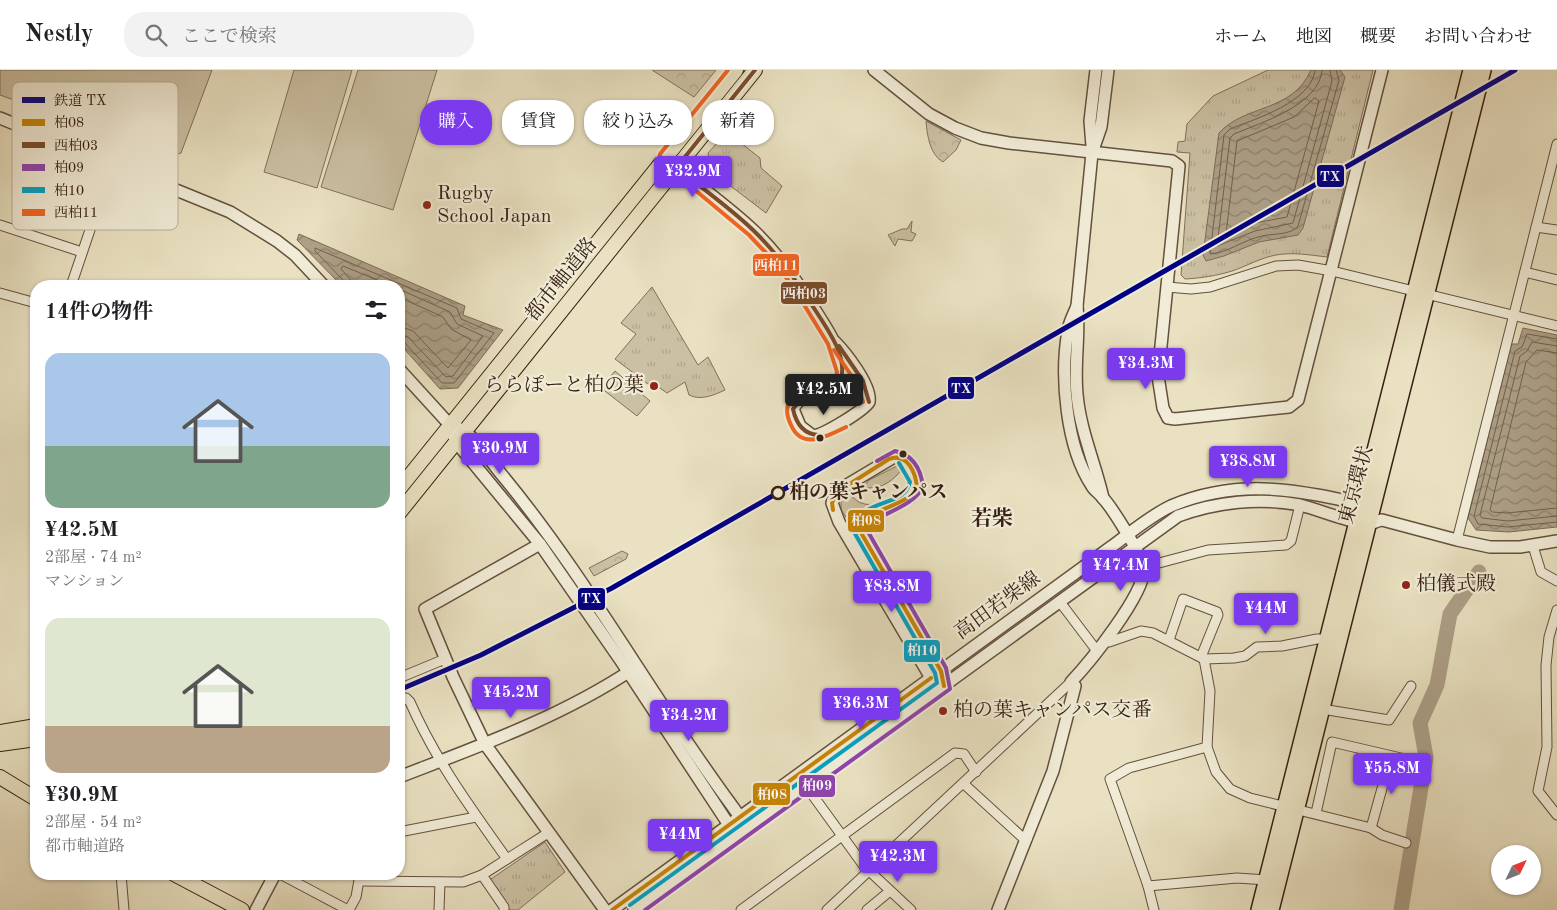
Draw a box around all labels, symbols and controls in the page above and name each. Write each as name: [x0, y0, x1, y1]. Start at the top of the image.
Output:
search box: [124, 12, 474, 57]
icon: search: [142, 21, 170, 49]
text: Nestly: [25, 23, 94, 47]
text: ここで検索: [182, 28, 277, 47]
text: ホーム: [1214, 28, 1268, 46]
text: 地図: [1296, 28, 1332, 46]
text: 概要: [1360, 28, 1396, 46]
text: お問い合わせ: [1424, 28, 1532, 46]
legend: [12, 82, 178, 230]
text: 鉄道 TX: [54, 93, 107, 108]
chip: 購入: [420, 100, 492, 145]
chip: 賃貸: [502, 100, 574, 145]
chip: 絞り込み: [584, 100, 692, 145]
chip: 新着: [702, 100, 774, 145]
text: 柏08: [54, 115, 84, 130]
text: 西柏03: [54, 138, 98, 153]
pin: ¥32.9M: [652, 156, 734, 198]
text: 柏09: [54, 160, 84, 175]
text: ¥32.9M: [665, 164, 721, 180]
line badge: TX: [1316, 164, 1345, 188]
text: TX: [1320, 170, 1341, 184]
text: 柏10: [54, 183, 84, 198]
place label: Rugby School Japan: [437, 184, 552, 227]
marker: Rugby School Japan: [421, 199, 433, 211]
text: 西柏11: [54, 205, 98, 220]
street label: 都市軸道路: [521, 234, 601, 325]
line badge: 西柏11: [752, 253, 800, 277]
text: 西柏11: [754, 258, 798, 273]
line badge: 西柏03: [780, 281, 828, 305]
text: 西柏03: [782, 286, 826, 301]
icon: filters: [362, 296, 390, 324]
text: 14件の物件: [45, 302, 153, 323]
pin: ¥34.3M: [1105, 348, 1187, 390]
text: ¥34.3M: [1118, 356, 1174, 372]
place label: ららぽーと柏の葉: [484, 374, 644, 396]
pin: ¥42.5M: [783, 374, 865, 416]
line badge: TX: [947, 376, 975, 400]
marker: ららぽーと柏の葉: [648, 380, 660, 392]
text: ¥42.5M: [796, 382, 852, 398]
text: TX: [951, 382, 972, 396]
icon: home: [173, 386, 263, 476]
pin: ¥30.9M: [459, 432, 541, 475]
unlabelled marker: [815, 433, 825, 443]
text: ¥30.9M: [472, 441, 528, 457]
street label: 東京環状: [1335, 443, 1377, 526]
pin: ¥38.8M: [1207, 446, 1289, 488]
unlabelled marker: [898, 449, 908, 459]
text: ¥38.8M: [1220, 454, 1276, 470]
place label: 柏の葉キャンパス: [789, 481, 948, 503]
marker: 柏の葉キャンパス: [771, 486, 785, 500]
district label: 若柴: [971, 507, 1013, 530]
line badge: 柏08: [847, 509, 885, 533]
text: 柏08: [851, 513, 881, 528]
text: ¥42.5M: [45, 520, 118, 541]
text: 2部屋 · 74 m²: [45, 550, 142, 566]
pin: ¥47.4M: [1080, 550, 1162, 592]
text: ¥47.4M: [1093, 558, 1149, 574]
street label: 高田若柴線: [950, 567, 1044, 643]
pin: ¥83.8M: [851, 570, 933, 613]
place label: 柏儀式殿: [1416, 573, 1496, 595]
text: マンション: [45, 574, 124, 590]
text: ¥83.8M: [864, 579, 920, 595]
marker: 柏儀式殿: [1400, 579, 1412, 591]
line badge: TX: [577, 587, 606, 611]
text: TX: [581, 592, 602, 606]
pin: ¥44M: [1236, 592, 1296, 635]
text: ¥44M: [1245, 601, 1287, 617]
line badge: 柏10: [903, 639, 941, 663]
text: 柏10: [907, 643, 937, 658]
icon: home: [173, 651, 263, 741]
pin: ¥45.2M: [470, 676, 552, 719]
text: ¥45.2M: [483, 685, 539, 701]
pin: ¥36.3M: [820, 688, 902, 730]
text: ¥36.3M: [833, 696, 889, 712]
place label: 柏の葉キャンパス交番: [953, 699, 1152, 721]
pin: ¥34.2M: [648, 700, 730, 742]
marker: 柏の葉キャンパス交番: [937, 705, 949, 717]
text: ¥34.2M: [661, 708, 717, 724]
pin: ¥55.8M: [1351, 752, 1433, 795]
text: ¥55.8M: [1364, 761, 1420, 777]
line badge: 柏09: [798, 774, 836, 798]
text: 柏09: [802, 778, 832, 793]
line badge: 柏08: [752, 782, 791, 806]
text: ¥30.9M: [45, 785, 118, 806]
text: 柏08: [757, 787, 787, 802]
text: 2部屋 · 54 m²: [45, 815, 142, 831]
pin: ¥44M: [650, 818, 710, 861]
text: ¥44M: [659, 827, 701, 843]
text: 都市軸道路: [45, 839, 125, 855]
pin: ¥42.3M: [857, 840, 939, 883]
north arrow: [1491, 845, 1541, 895]
map controls: [1491, 845, 1541, 895]
text: ¥42.3M: [870, 849, 926, 865]

